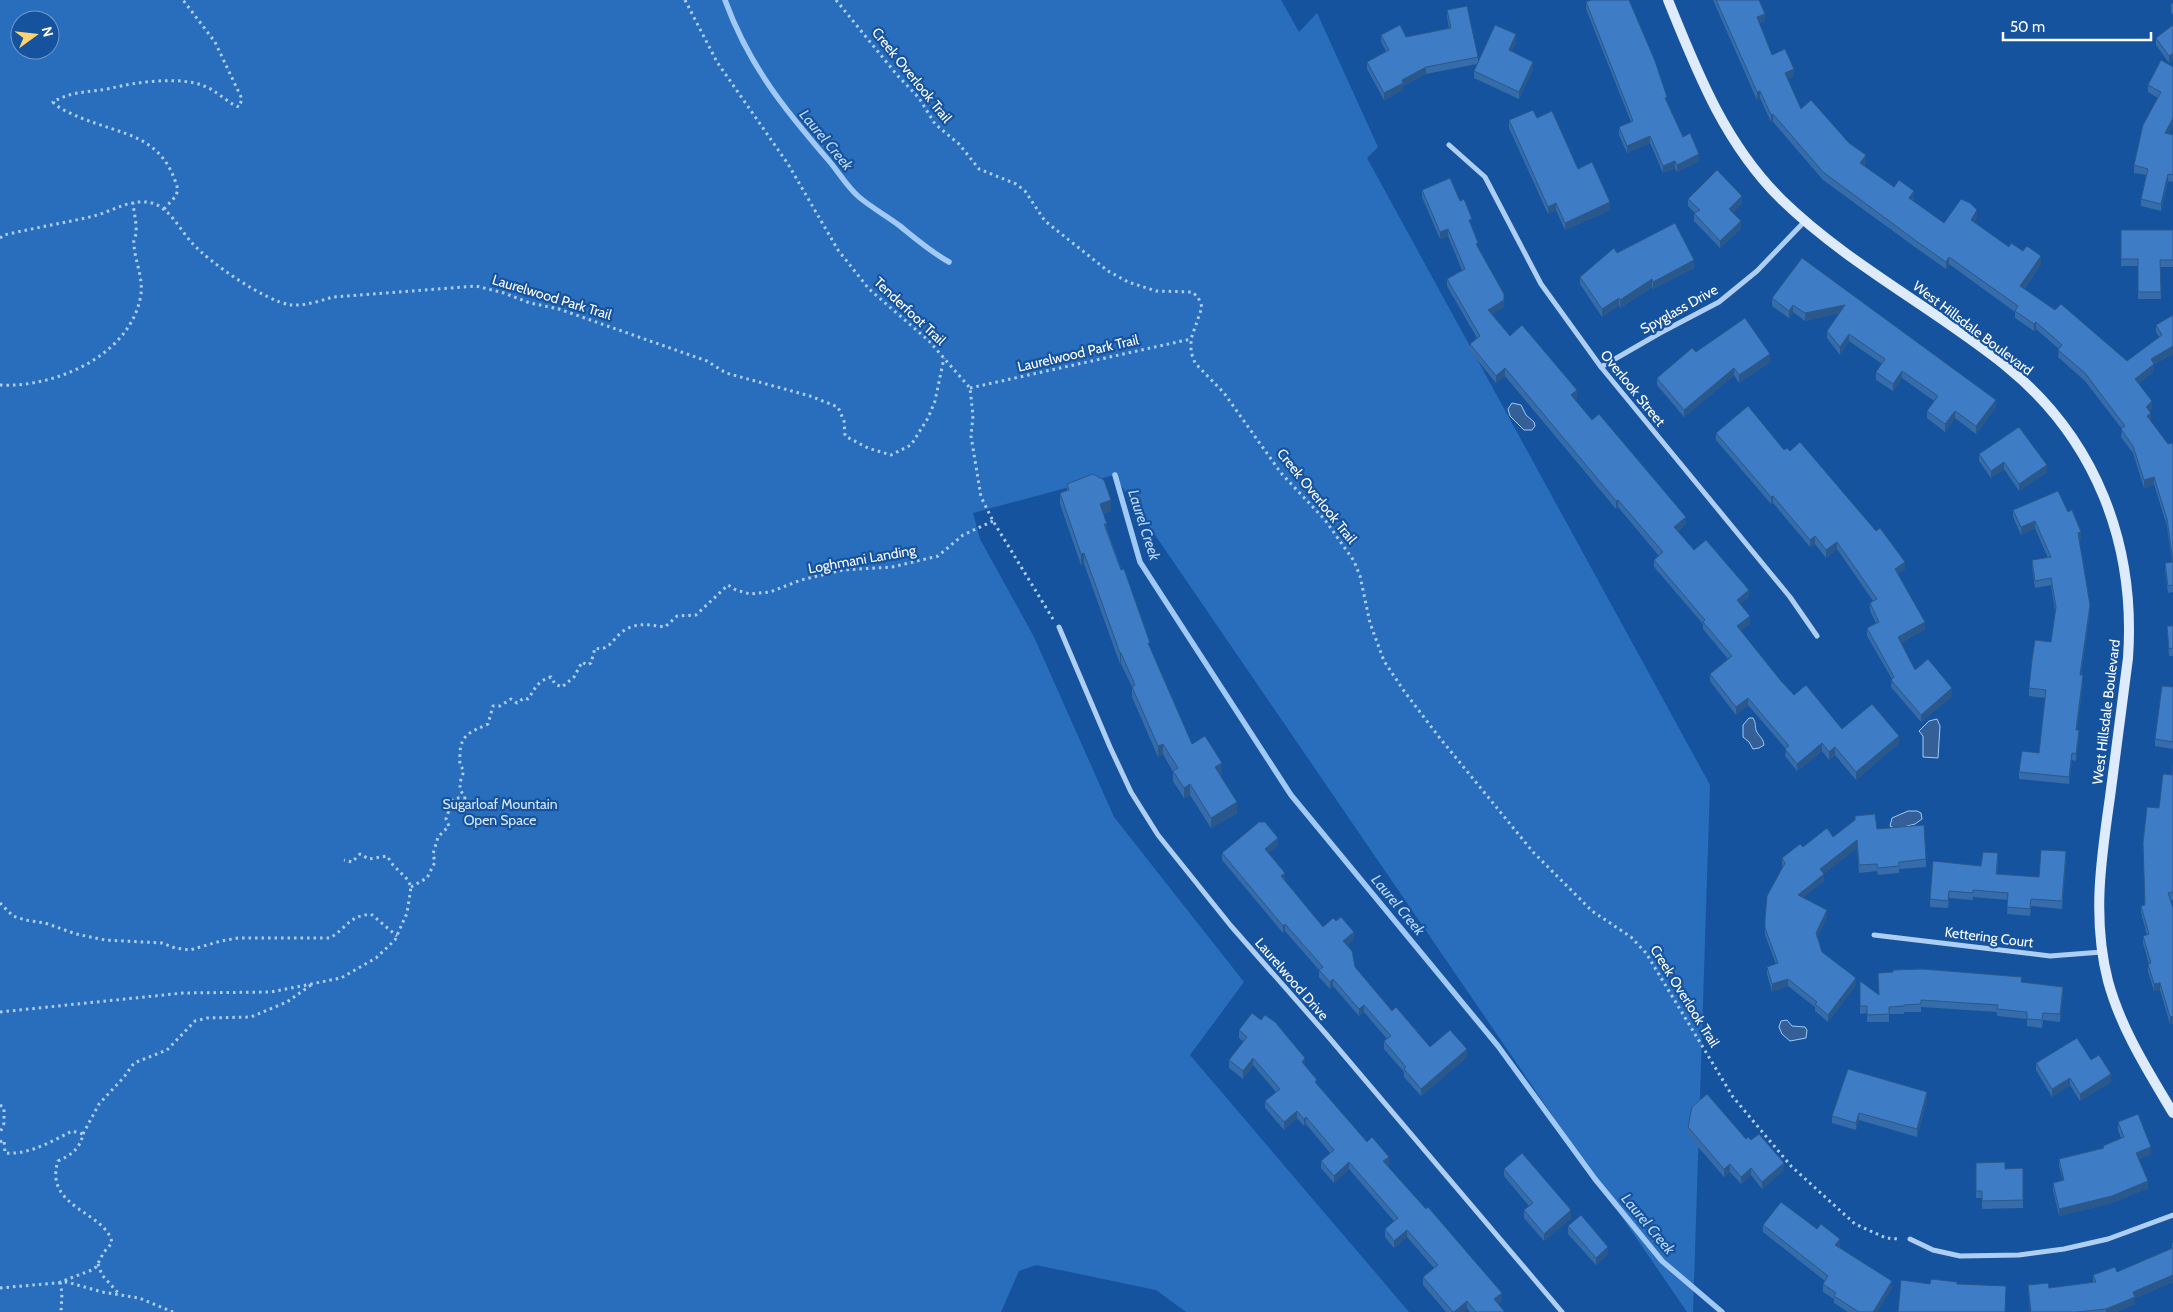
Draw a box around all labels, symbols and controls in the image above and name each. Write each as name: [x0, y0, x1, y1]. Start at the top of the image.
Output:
north arrow: [10, 10, 60, 60]
scale bar: [2003, 10, 2150, 42]
text: 50 m: [2010, 18, 2045, 36]
street label: Creek Overlook Trail: [868, 24, 956, 127]
text: N: [38, 25, 58, 39]
water label: Laurel Creek: [795, 106, 857, 174]
street label: Laurelwood Park Trail: [490, 270, 615, 324]
street label: Tenderfoot Trail: [870, 273, 950, 349]
street label: West Hillsdale Boulevard: [1909, 277, 2037, 379]
street label: Spyglass Drive: [1637, 280, 1721, 338]
street label: Laurelwood Park Trail: [1016, 330, 1141, 376]
street label: Overlook Street: [1597, 346, 1669, 430]
street label: Creek Overlook Trail: [1273, 445, 1361, 548]
water label: Laurel Creek: [1124, 487, 1164, 563]
street label: Loghmani Landing: [807, 540, 918, 577]
street label: West Hillsdale Boulevard: [2088, 638, 2124, 786]
park label: Sugarloaf Mountain Open Space: [442, 795, 558, 829]
water label: Laurel Creek: [1367, 871, 1429, 939]
street label: Kettering Court: [1944, 923, 2035, 951]
street label: Laurelwood Drive: [1251, 934, 1333, 1024]
street label: Creek Overlook Trail: [1646, 942, 1724, 1051]
water label: Laurel Creek: [1617, 1190, 1679, 1258]

